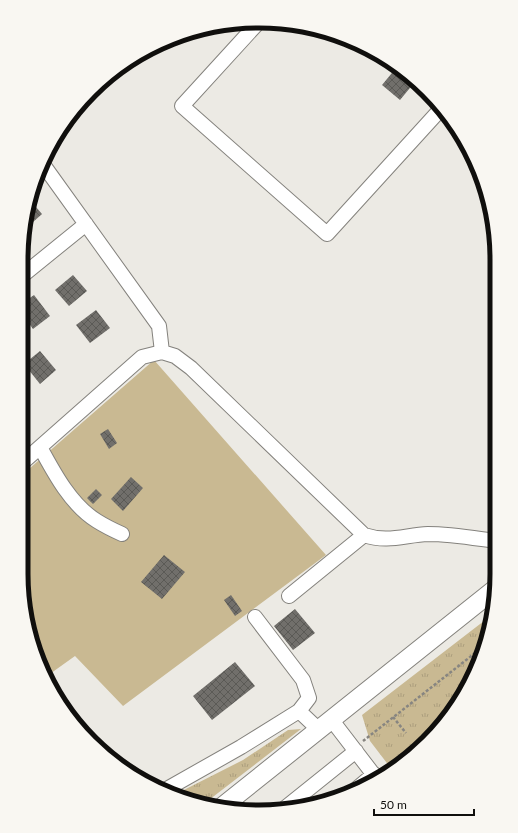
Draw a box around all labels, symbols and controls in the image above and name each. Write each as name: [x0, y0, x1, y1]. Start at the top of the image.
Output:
scale bar: [374, 791, 474, 817]
text: 50 m: [380, 797, 407, 812]

